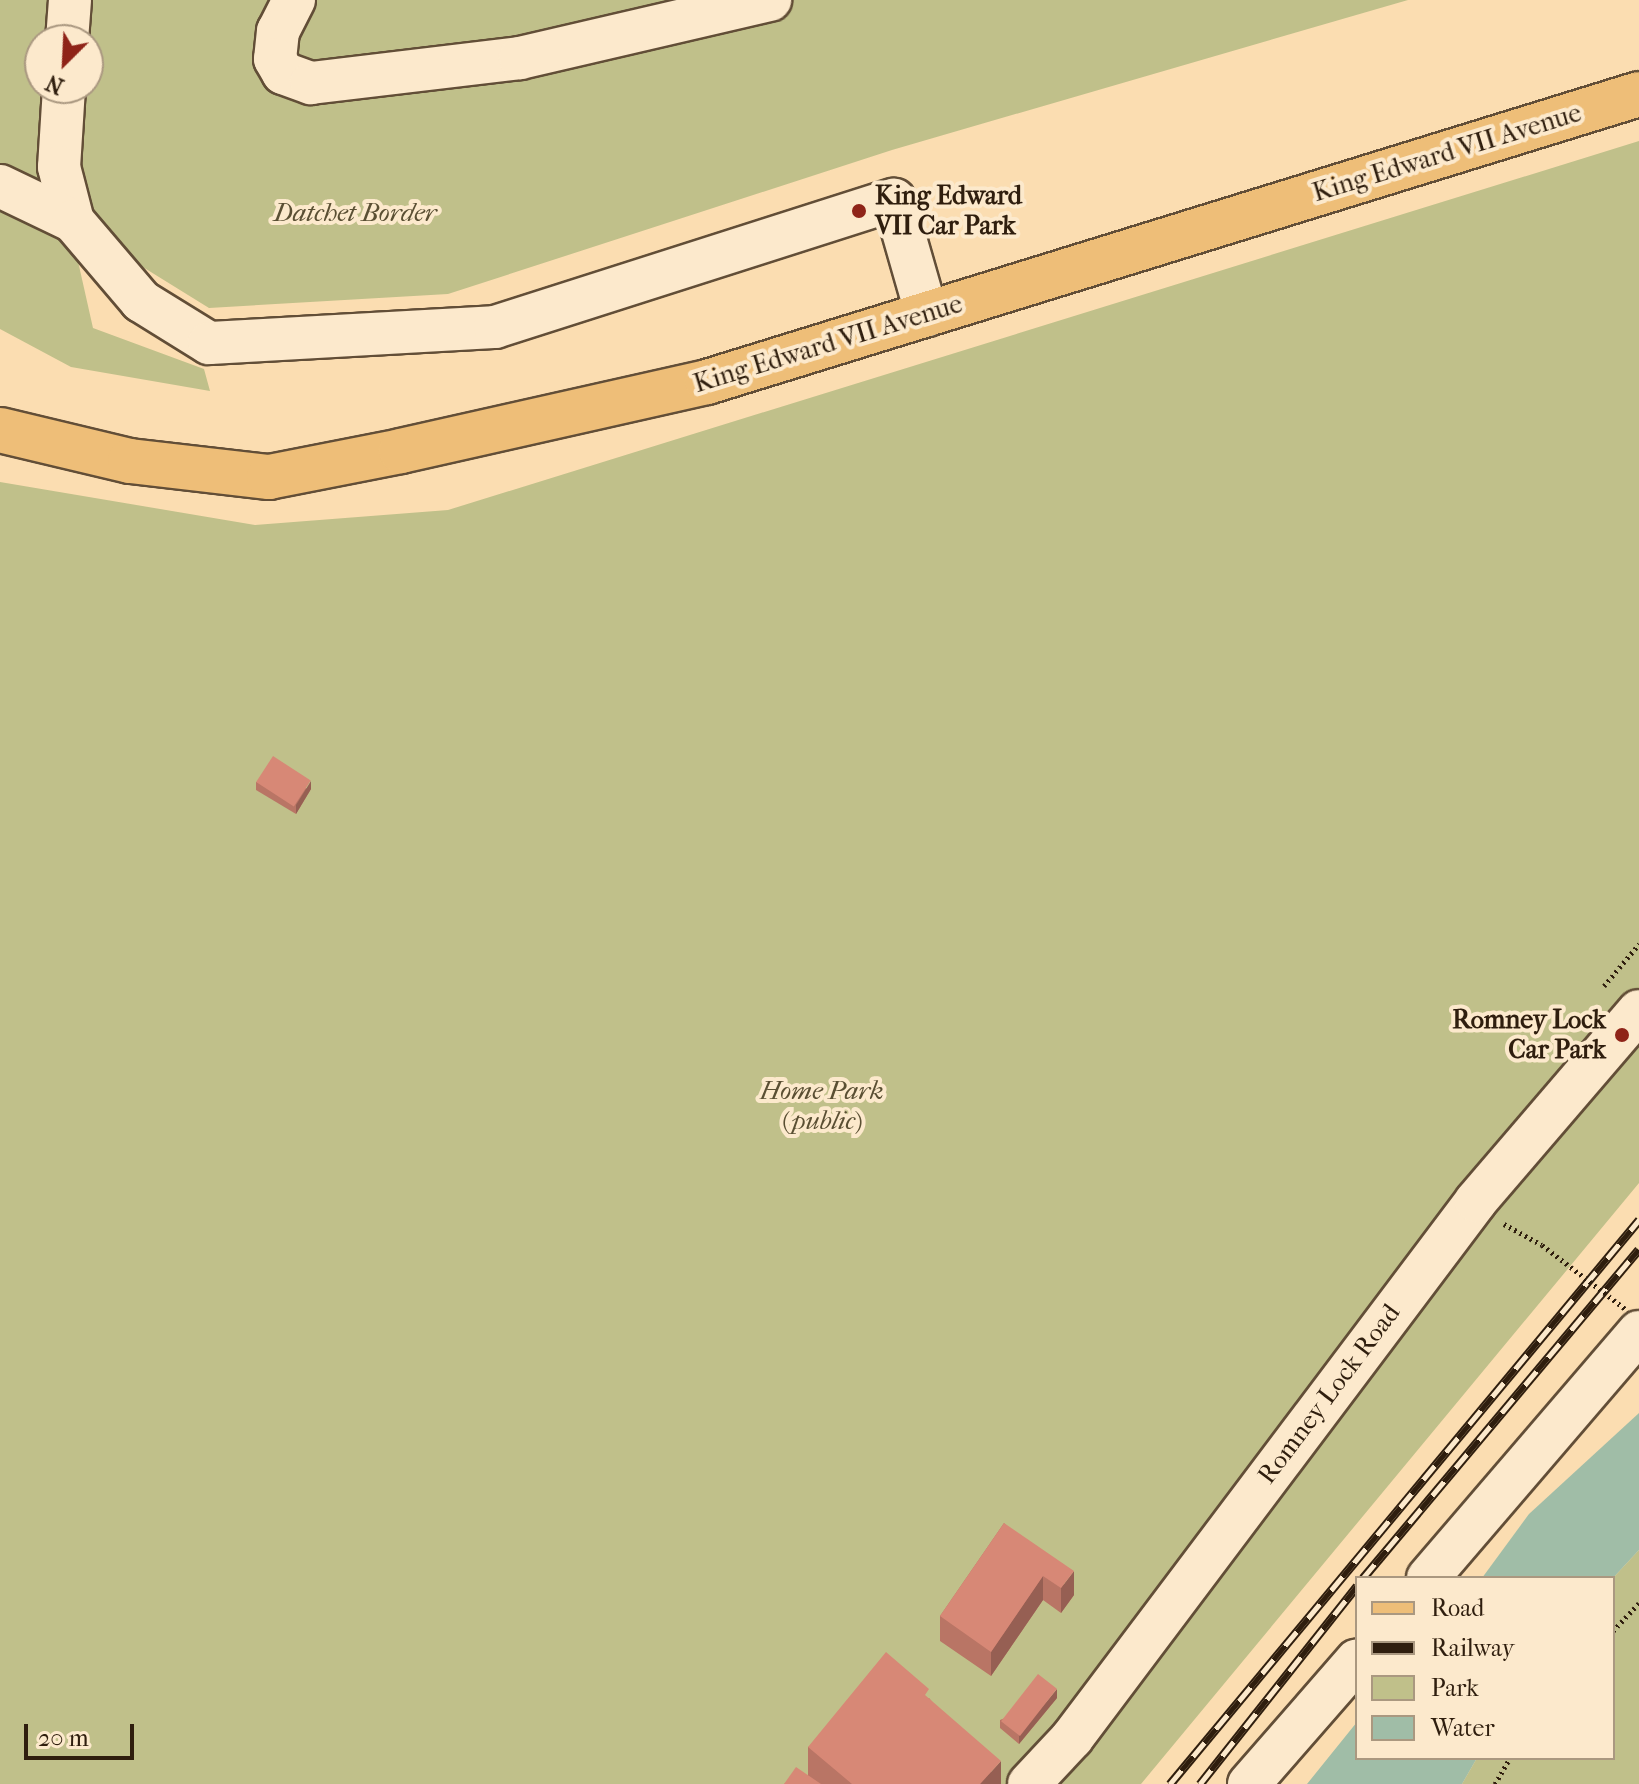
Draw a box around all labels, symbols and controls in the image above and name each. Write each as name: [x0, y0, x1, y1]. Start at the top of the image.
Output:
north arrow: [24, 24, 104, 104]
text: N: [42, 69, 68, 99]
street label: King Edward VII Avenue: [1309, 97, 1585, 209]
place label: King Edward VII Car Park: [875, 180, 1022, 242]
park label: Datchet Border: [274, 197, 436, 229]
marker: King Edward VII Car Park: [850, 202, 868, 220]
street label: King Edward VII Avenue: [690, 288, 966, 400]
place label: Romney Lock Car Park: [1452, 1004, 1606, 1066]
marker: Romney Lock Car Park: [1613, 1026, 1631, 1044]
park label: Home Park (public): [760, 1075, 884, 1136]
street label: Romney Lock Road: [1251, 1298, 1407, 1490]
legend: [1355, 1576, 1615, 1760]
text: Road: [1431, 1594, 1484, 1622]
text: Railway: [1431, 1634, 1514, 1662]
text: Park: [1431, 1674, 1479, 1702]
scale bar: [28, 1708, 138, 1758]
text: Water: [1431, 1714, 1495, 1742]
text: 20 m: [38, 1724, 89, 1752]

